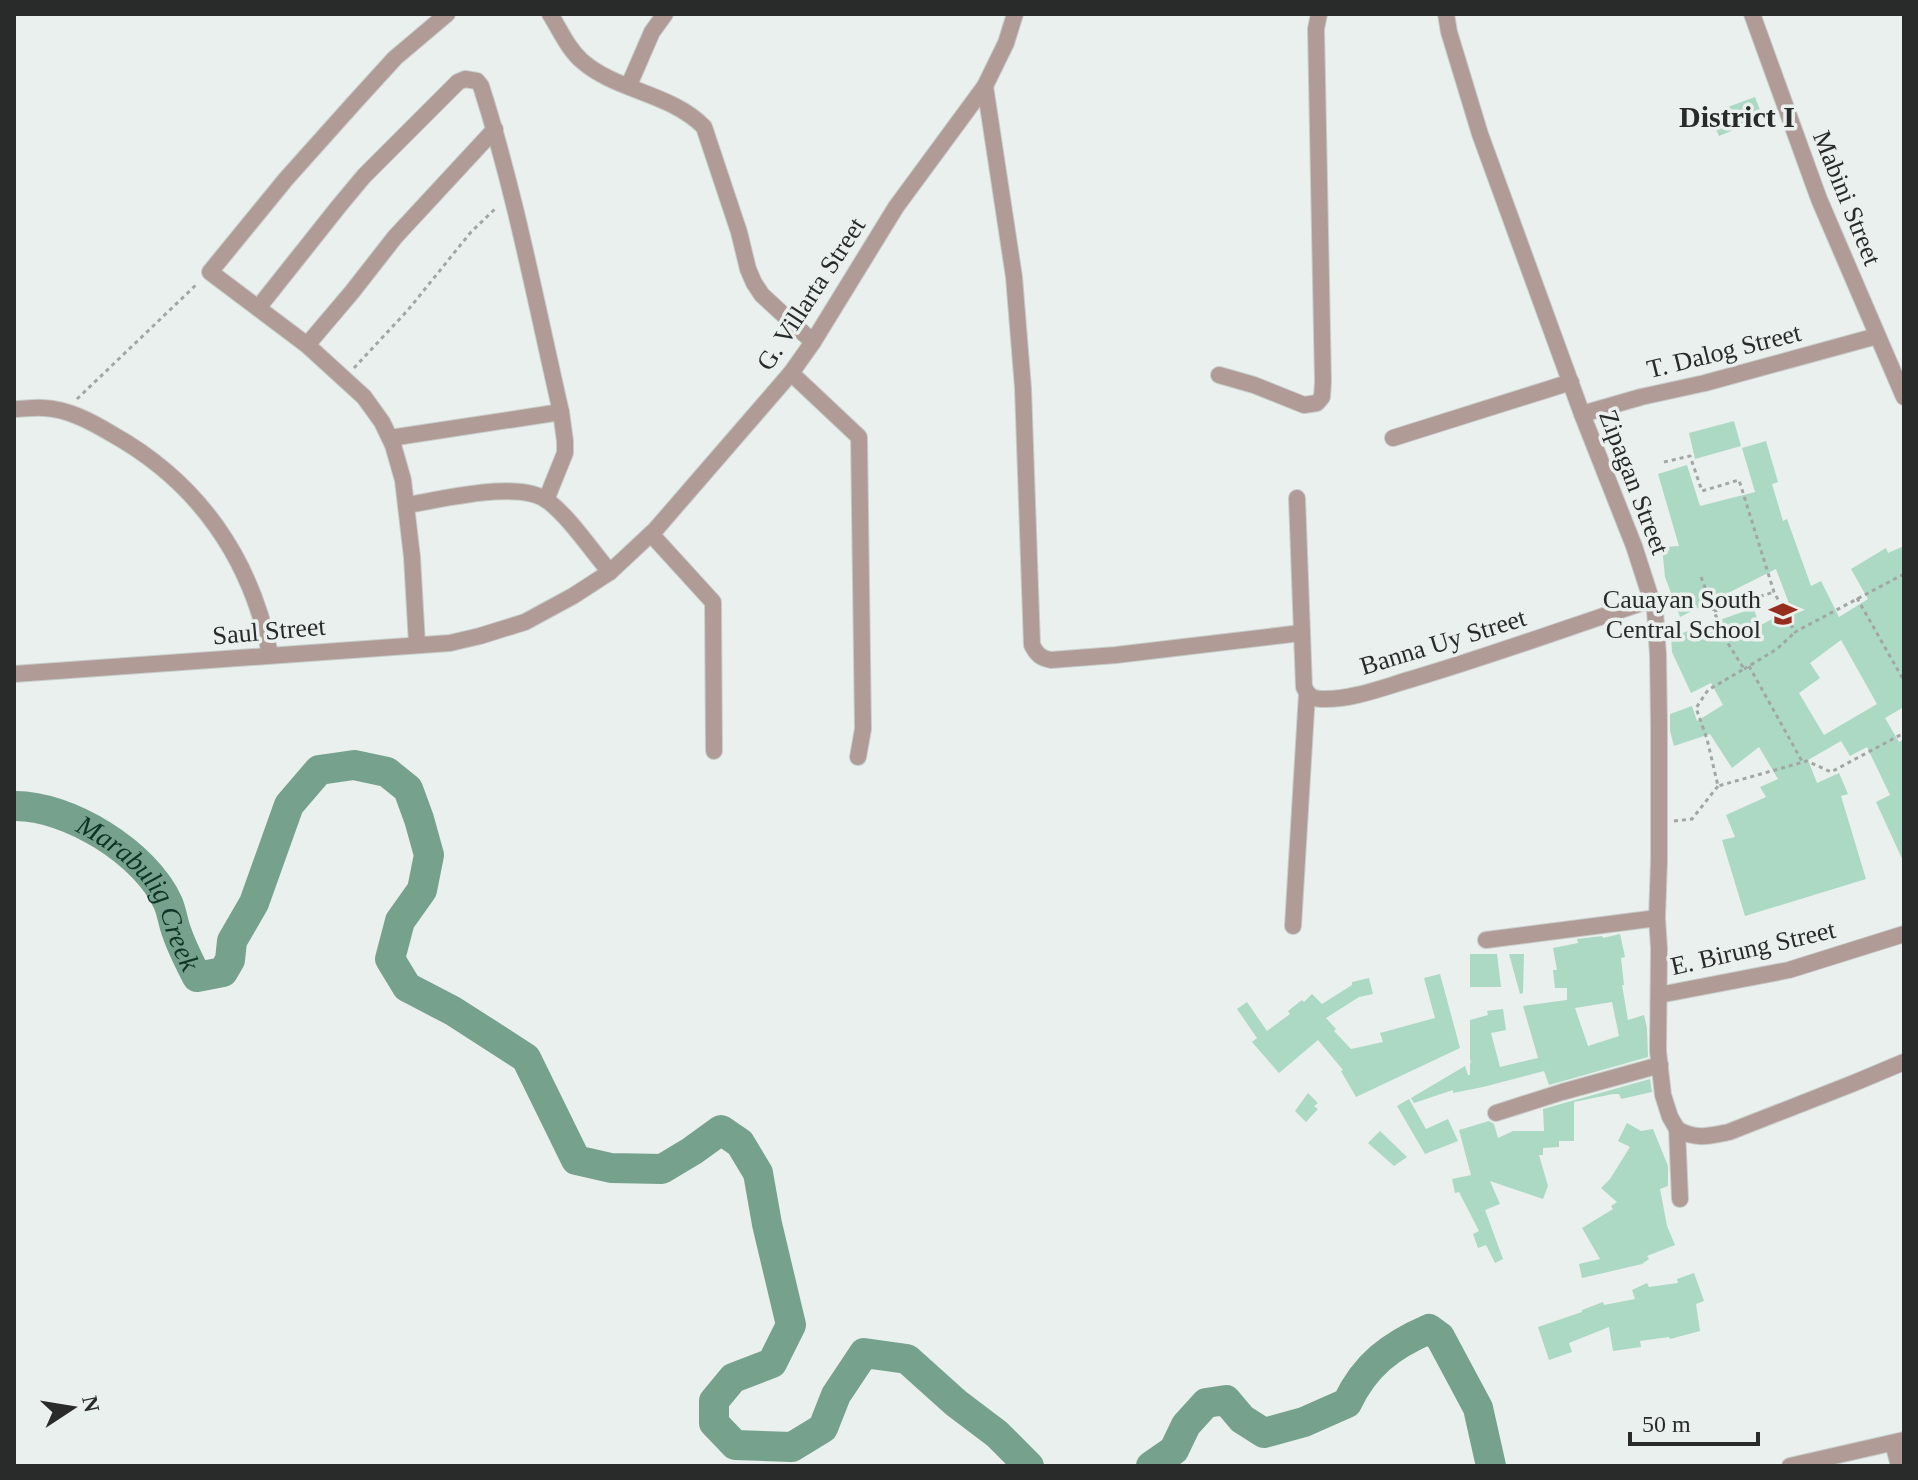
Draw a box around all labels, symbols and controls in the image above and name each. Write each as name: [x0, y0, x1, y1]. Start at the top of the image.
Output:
district label: District I: [1679, 100, 1795, 133]
street label: Mabini Street: [1807, 127, 1887, 270]
street label: G. Villarta Street: [751, 212, 872, 376]
street label: T. Dalog Street: [1644, 318, 1805, 384]
street label: Zipagan Street: [1593, 406, 1675, 559]
place label: Cauayan South Central School: [1603, 585, 1761, 644]
school or university icon: Cauayan South Central School: [1768, 599, 1798, 629]
street label: Banna Uy Street: [1357, 603, 1530, 681]
street label: Saul Street: [211, 612, 328, 650]
water label: Marabulig Creek: [71, 808, 207, 976]
street label: E. Birung Street: [1668, 915, 1839, 981]
north arrow: [32, 1368, 112, 1448]
text: N: [77, 1394, 105, 1414]
scale bar: [1630, 1396, 1758, 1446]
text: 50 m: [1642, 1411, 1691, 1437]

